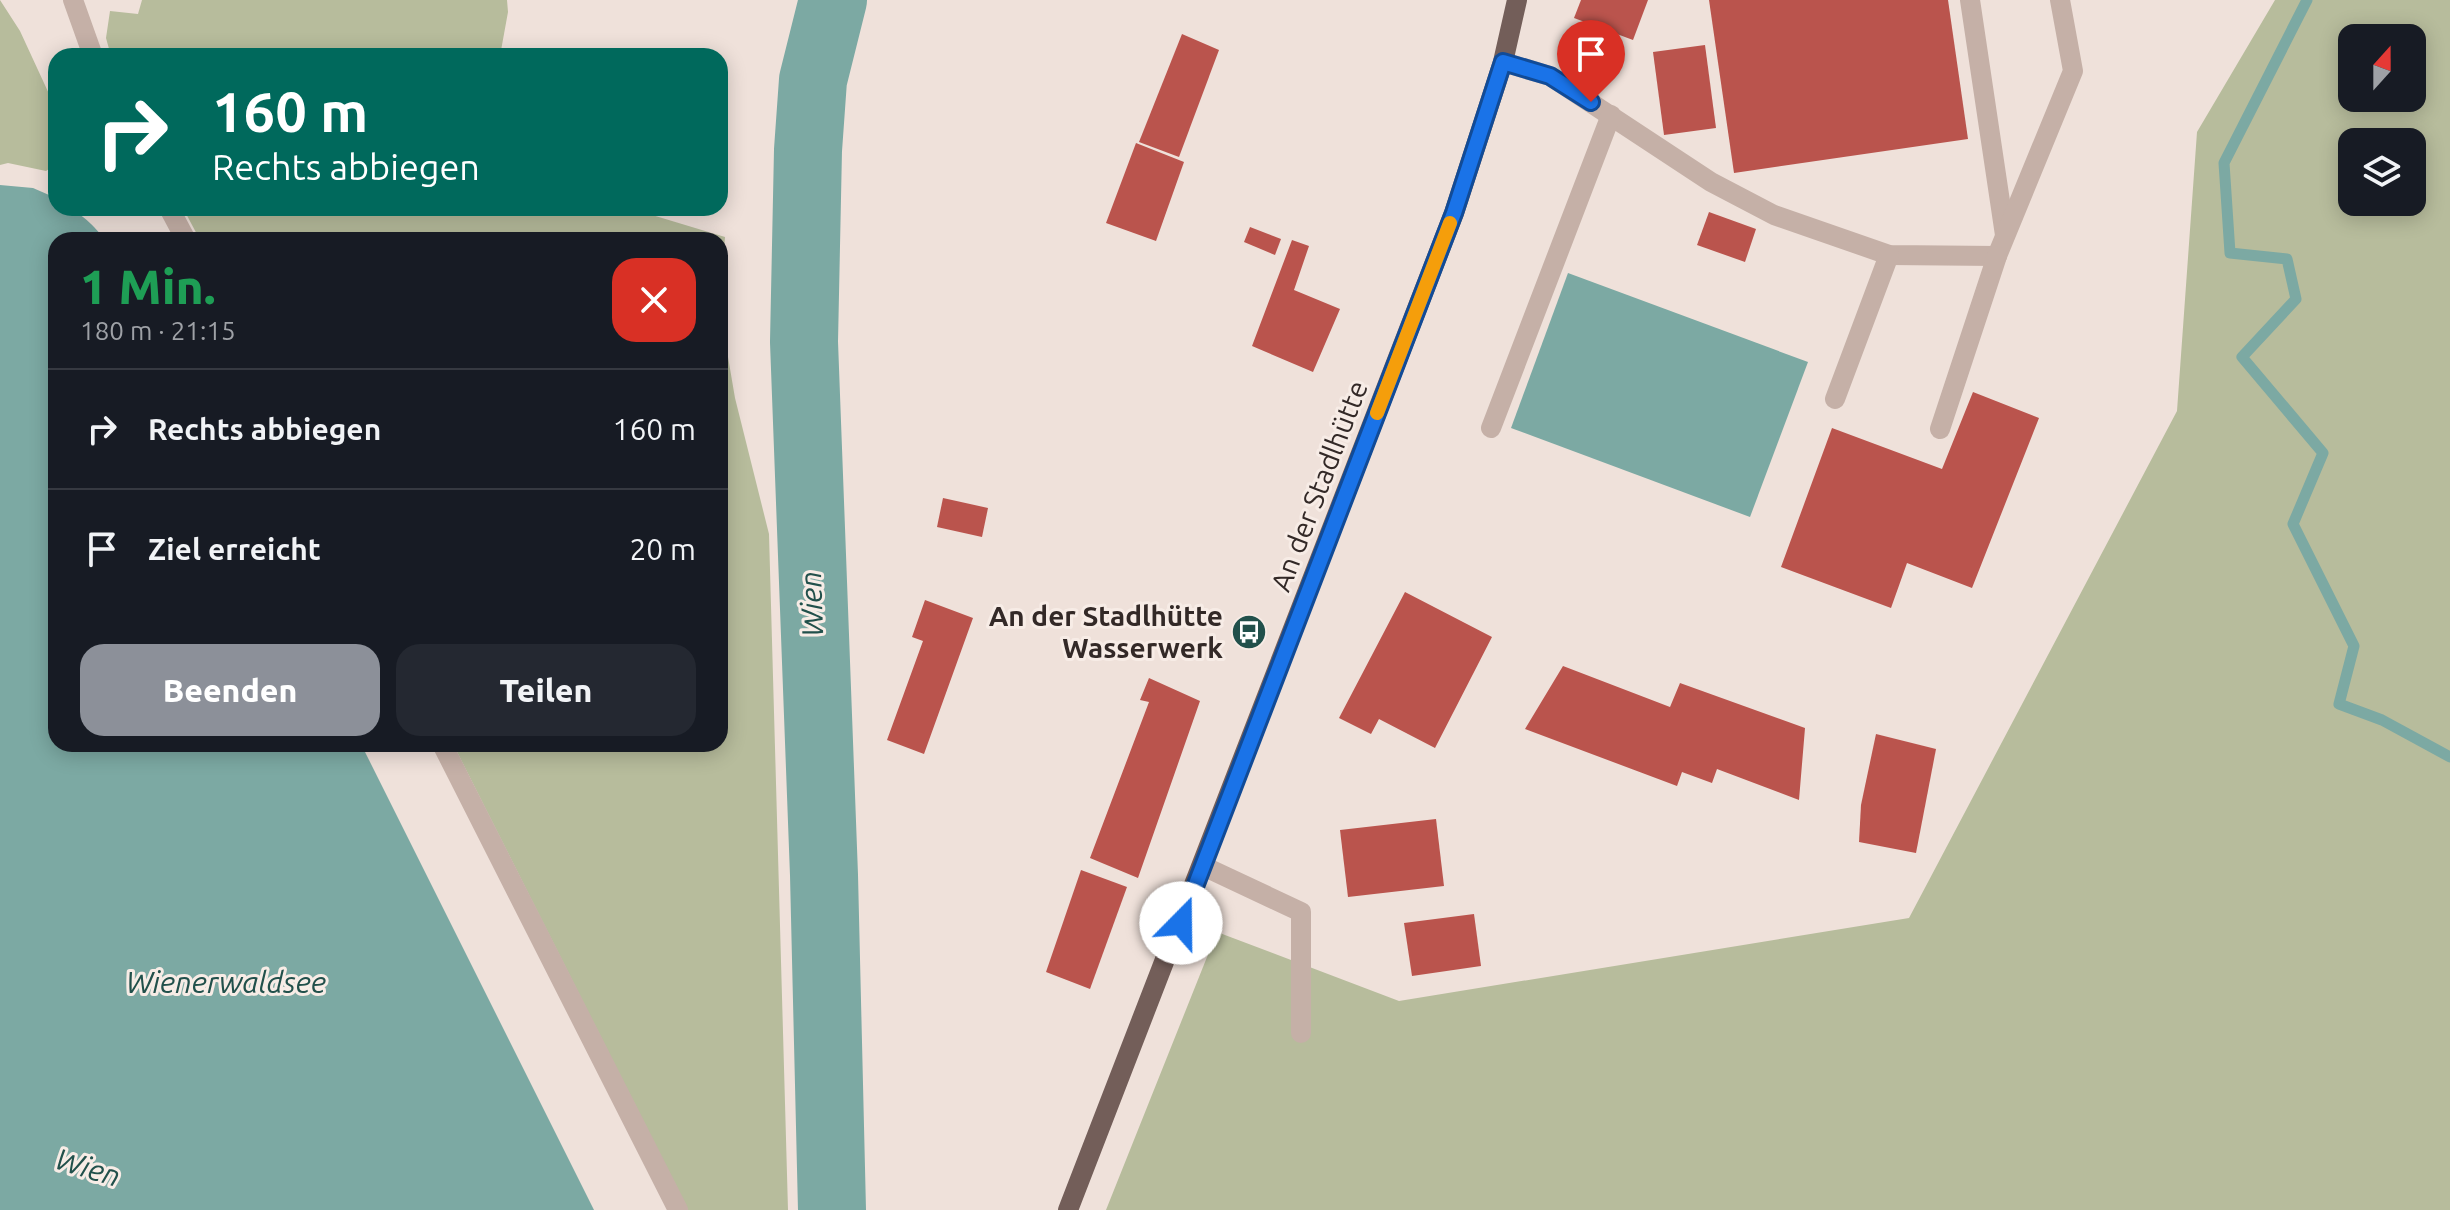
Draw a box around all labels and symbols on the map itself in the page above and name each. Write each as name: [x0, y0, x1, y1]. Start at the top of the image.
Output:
pin: [1557, 20, 1625, 102]
north arrow: [2338, 24, 2426, 112]
street label: An der Stadlhütte: [1264, 376, 1373, 595]
water label: Wien: [793, 571, 829, 638]
place label: An der Stadlhütte Wasserwerk: [989, 600, 1223, 663]
bus stop icon: An der Stadlhütte Wasserwerk: [1230, 613, 1268, 651]
position arrow: [1139, 881, 1223, 965]
water label: Wienerwaldsee: [126, 965, 326, 999]
water label: Wien: [52, 1141, 125, 1193]

